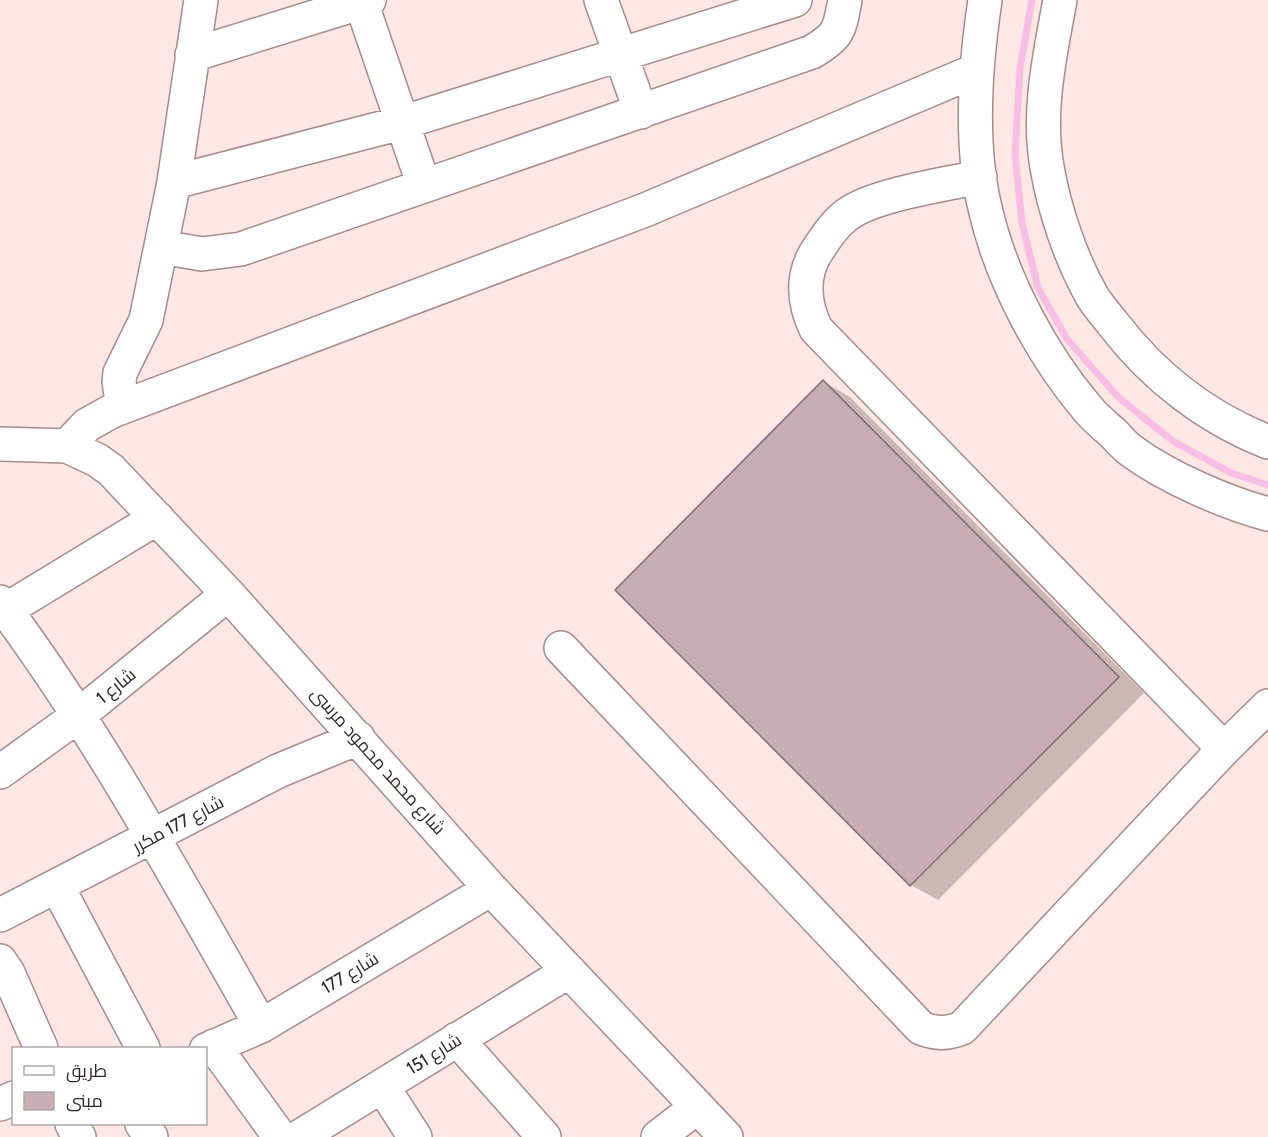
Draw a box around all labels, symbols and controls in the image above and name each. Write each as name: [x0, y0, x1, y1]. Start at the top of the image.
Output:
street label: شارع 1: [92, 663, 141, 709]
street label: شارع محمد محمود مرسى: [305, 683, 450, 840]
street label: شارع 177 مكرر: [128, 791, 228, 859]
street label: شارع 177: [317, 947, 383, 999]
street label: شارع 151: [403, 1029, 466, 1080]
legend: [12, 1047, 207, 1125]
text: طريق: [66, 1060, 107, 1083]
text: مبنى: [66, 1090, 103, 1112]

